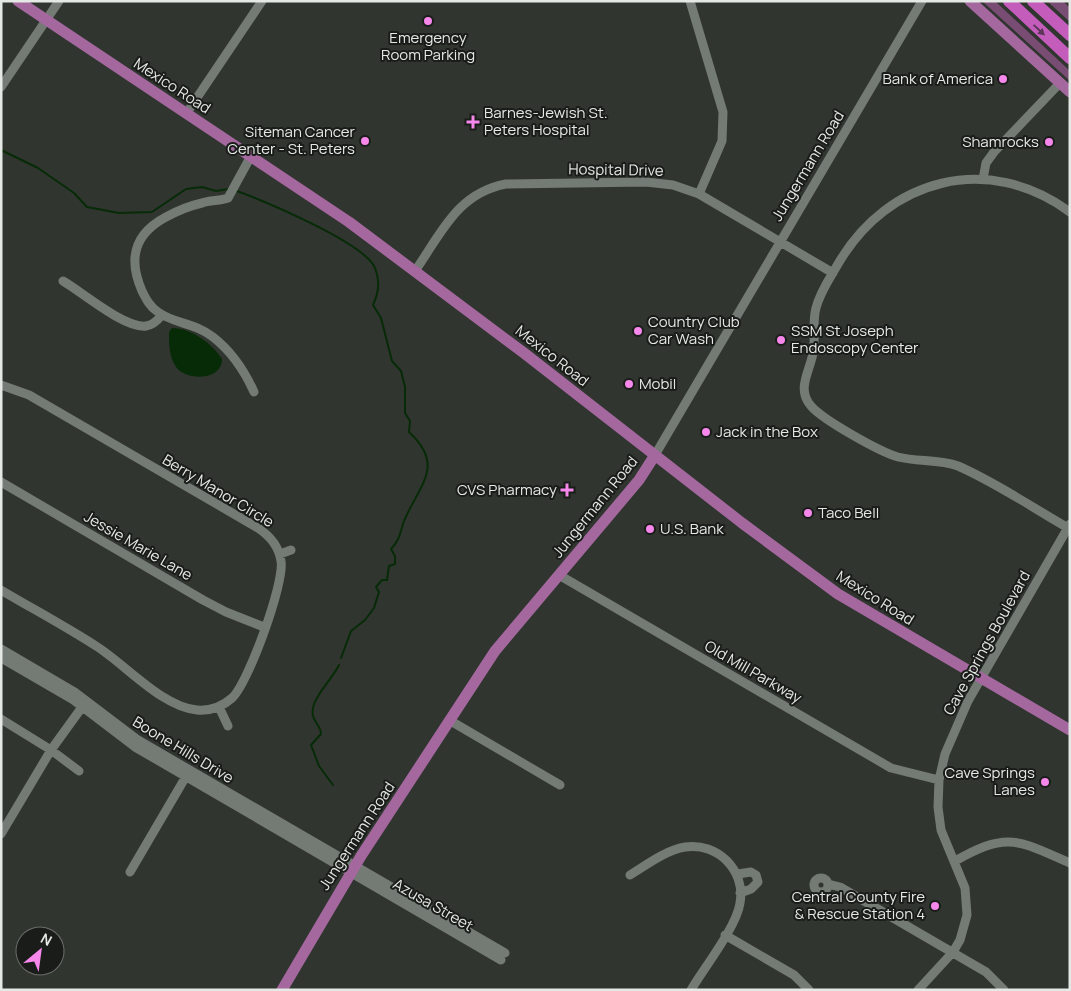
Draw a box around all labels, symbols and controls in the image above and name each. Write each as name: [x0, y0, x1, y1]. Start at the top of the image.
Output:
marker: Emergency Room Parking: [422, 15, 434, 27]
one-way arrow: [1033, 24, 1045, 36]
place label: Emergency Room Parking: [381, 27, 475, 65]
street label: Mexico Road: [130, 53, 215, 118]
place label: Bank of America: [882, 68, 993, 89]
marker: Bank of America: [997, 73, 1009, 85]
place label: Barnes-Jewish St. Peters Hospital: [484, 102, 608, 140]
street label: Jungermann Road: [766, 107, 849, 225]
marker: Barnes-Jewish St. Peters Hospital: [466, 115, 480, 129]
place label: Siteman Cancer Center - St. Peters: [227, 121, 356, 159]
place label: Shamrocks: [962, 131, 1039, 152]
marker: Siteman Cancer Center - St. Peters: [359, 135, 371, 147]
marker: Shamrocks: [1043, 136, 1055, 148]
street label: Hospital Drive: [568, 158, 664, 181]
place label: Country Club Car Wash: [648, 311, 740, 349]
street label: Mexico Road: [511, 320, 593, 391]
place label: SSM St Joseph Endoscopy Center: [791, 320, 919, 358]
marker: Country Club Car Wash: [632, 325, 644, 337]
marker: SSM St Joseph Endoscopy Center: [775, 334, 787, 346]
place label: Mobil: [639, 373, 676, 394]
marker: Mobil: [623, 378, 635, 390]
place label: Jack in the Box: [716, 421, 818, 442]
marker: Jack in the Box: [700, 426, 712, 438]
street label: Berry Manor Circle: [159, 449, 278, 532]
street label: Jungermann Road: [547, 451, 642, 562]
place label: CVS Pharmacy: [457, 479, 557, 500]
marker: CVS Pharmacy: [561, 484, 573, 496]
place label: Taco Bell: [818, 502, 879, 523]
street label: Jessie Marie Lane: [80, 506, 197, 585]
marker: Taco Bell: [802, 507, 814, 519]
place label: U.S. Bank: [660, 518, 724, 539]
marker: U.S. Bank: [644, 523, 656, 535]
street label: Mexico Road: [832, 565, 918, 630]
street label: Cave Springs Boulevard: [938, 567, 1035, 719]
street label: Old Mill Parkway: [701, 635, 806, 708]
street label: Boone Hills Drive: [129, 711, 238, 788]
place label: Cave Springs Lanes: [944, 762, 1035, 800]
marker: Cave Springs Lanes: [1039, 776, 1051, 788]
street label: Jungermann Road: [314, 777, 399, 894]
street label: Azusa Street: [389, 873, 477, 936]
place label: Central County Fire & Rescue Station 4: [792, 886, 925, 924]
marker: Central County Fire & Rescue Station 4: [929, 900, 941, 912]
north arrow: [15, 926, 65, 976]
text: N: [38, 928, 56, 950]

